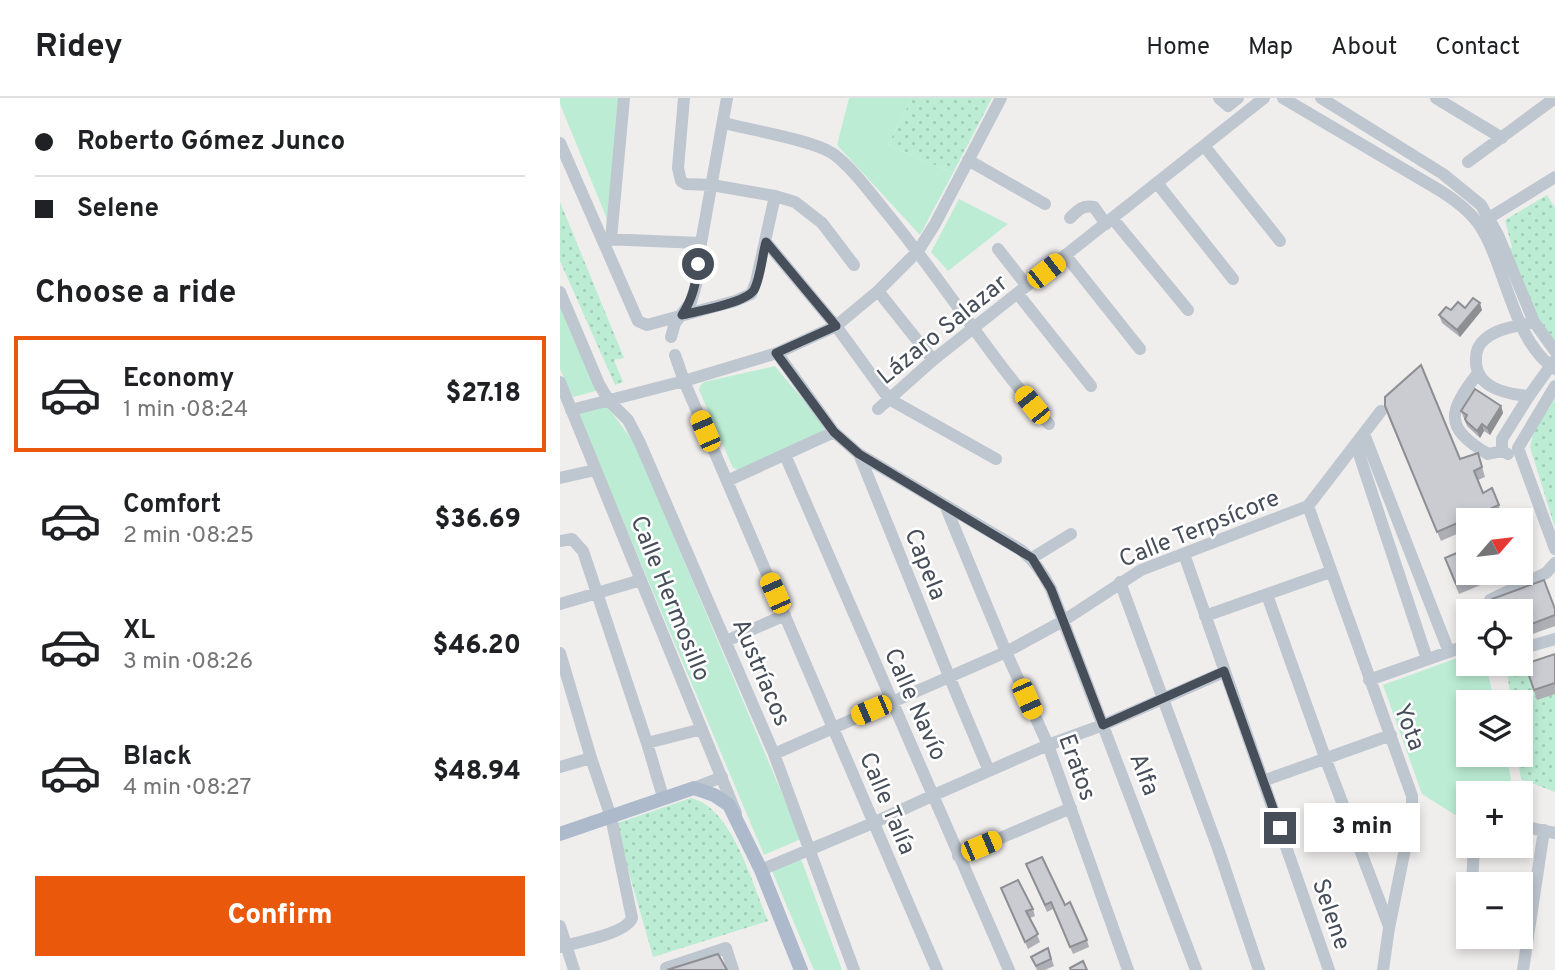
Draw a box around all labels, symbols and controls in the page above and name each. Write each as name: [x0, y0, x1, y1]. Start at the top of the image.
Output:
text: Ridey: [35, 27, 123, 69]
text: Home: [1146, 33, 1210, 63]
text: Map: [1248, 33, 1293, 63]
text: About: [1331, 33, 1397, 63]
text: Contact: [1435, 33, 1520, 63]
text: Roberto Gómez Junco: [77, 126, 345, 159]
text: Selene: [77, 193, 159, 226]
route start: [682, 248, 714, 280]
car: [1023, 250, 1070, 292]
street label: Lázaro Salazar: [872, 269, 1015, 392]
text: Choose a ride: [35, 274, 236, 314]
icon: car: [39, 363, 102, 426]
text: Economy: [123, 363, 234, 396]
text: $27.18: [445, 378, 521, 411]
car: [1011, 382, 1054, 428]
text: 1 min · 08:24: [123, 396, 248, 425]
car: [688, 408, 723, 454]
street label: Calle Terpsícore: [1115, 484, 1284, 576]
icon: car: [39, 489, 102, 552]
text: Comfort: [123, 489, 221, 522]
text: $36.69: [434, 504, 521, 537]
north arrow: [1456, 508, 1533, 584]
map controls: [1456, 508, 1533, 949]
street label: Calle Hermosillo: [622, 512, 716, 686]
text: 2 min · 08:25: [123, 522, 254, 551]
street label: Capela: [896, 525, 952, 605]
car: [757, 570, 794, 616]
button: locate: [1456, 599, 1533, 676]
icon: car: [39, 615, 102, 678]
text: XL: [123, 615, 155, 648]
street label: Austríacos: [724, 615, 796, 731]
text: $46.20: [433, 630, 521, 663]
street label: Calle Navío: [876, 644, 952, 766]
text: 3 min · 08:26: [123, 648, 253, 677]
car: [1009, 676, 1046, 722]
button: layers: [1456, 690, 1533, 767]
car: [848, 692, 895, 728]
street label: Yota: [1386, 700, 1431, 755]
street label: Eratos: [1050, 730, 1102, 805]
icon: car: [39, 741, 102, 804]
text: Black: [123, 741, 192, 774]
street label: Calle Talía: [851, 748, 921, 860]
street label: Alfa: [1121, 749, 1165, 800]
text: $48.94: [433, 756, 521, 789]
text: 4 min · 08:27: [123, 774, 252, 803]
button: +: [1456, 781, 1533, 858]
callout: 3 min: [1304, 804, 1420, 852]
route end: [1264, 812, 1296, 844]
text: 3 min: [1332, 813, 1392, 842]
car: [958, 828, 1005, 864]
button: −: [1456, 872, 1533, 949]
street label: Selene: [1304, 875, 1356, 954]
button: Confirm: [35, 876, 525, 956]

